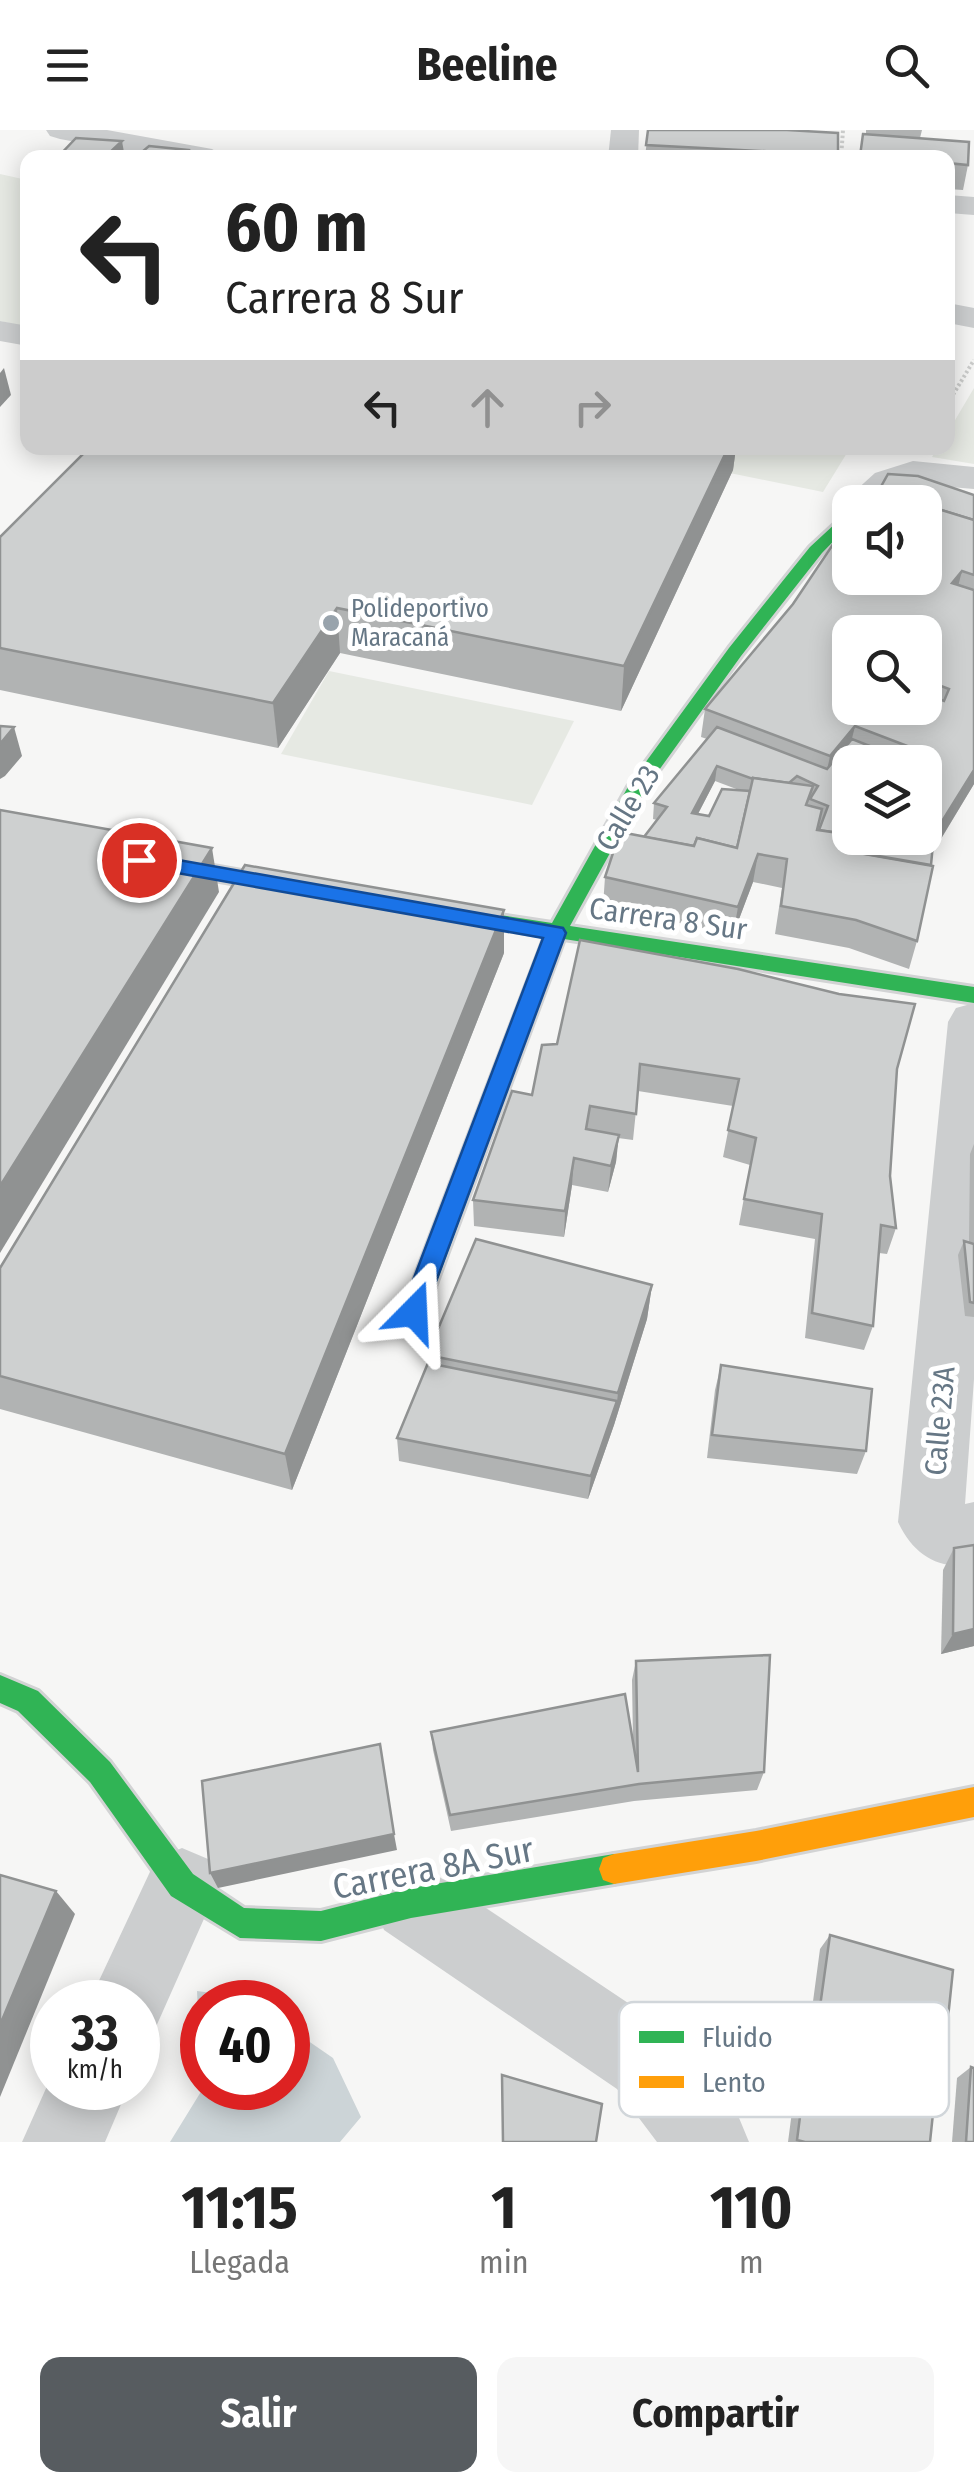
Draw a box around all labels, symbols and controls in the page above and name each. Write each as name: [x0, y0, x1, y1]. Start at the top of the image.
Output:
icon: menu: [40, 38, 95, 93]
text: Beeline: [416, 38, 558, 92]
icon: search: [879, 38, 934, 93]
text: 60 m: [225, 186, 368, 270]
icon: left: [60, 190, 190, 320]
text: Carrera 8 Sur: [225, 271, 463, 325]
icon: left: [355, 380, 410, 435]
icon: ahead: [460, 380, 515, 435]
icon: right: [565, 380, 620, 435]
map controls: [832, 485, 942, 855]
button: sound: [832, 485, 942, 595]
place label: Polideportivo Maracaná: [351, 594, 489, 653]
marker: Polideportivo Maracaná: [320, 612, 342, 634]
button: search: [832, 615, 942, 725]
button: layers: [832, 745, 942, 855]
street label: Calle 23: [588, 759, 668, 857]
pin: [97, 818, 182, 903]
icon: arrive: [112, 833, 167, 888]
street label: Carrera 8 Sur: [587, 890, 750, 948]
position arrow: [362, 1260, 466, 1364]
street label: Calle 23A: [917, 1365, 963, 1477]
street label: Carrera 8A Sur: [329, 1828, 537, 1908]
speed limit sign: 40: [180, 1980, 310, 2110]
legend: [619, 2002, 949, 2117]
text: 33: [71, 2003, 119, 2063]
text: Fluido: [702, 2021, 773, 2054]
text: km/h: [67, 2055, 123, 2085]
text: Lento: [702, 2066, 766, 2099]
text: 11:15: [181, 2172, 298, 2244]
text: 1: [491, 2172, 517, 2244]
text: 110: [710, 2172, 793, 2244]
text: Llegada: [189, 2243, 290, 2281]
text: min: [479, 2243, 529, 2281]
text: m: [739, 2243, 764, 2281]
button: Salir: [40, 2357, 477, 2472]
button: Compartir: [497, 2357, 934, 2472]

